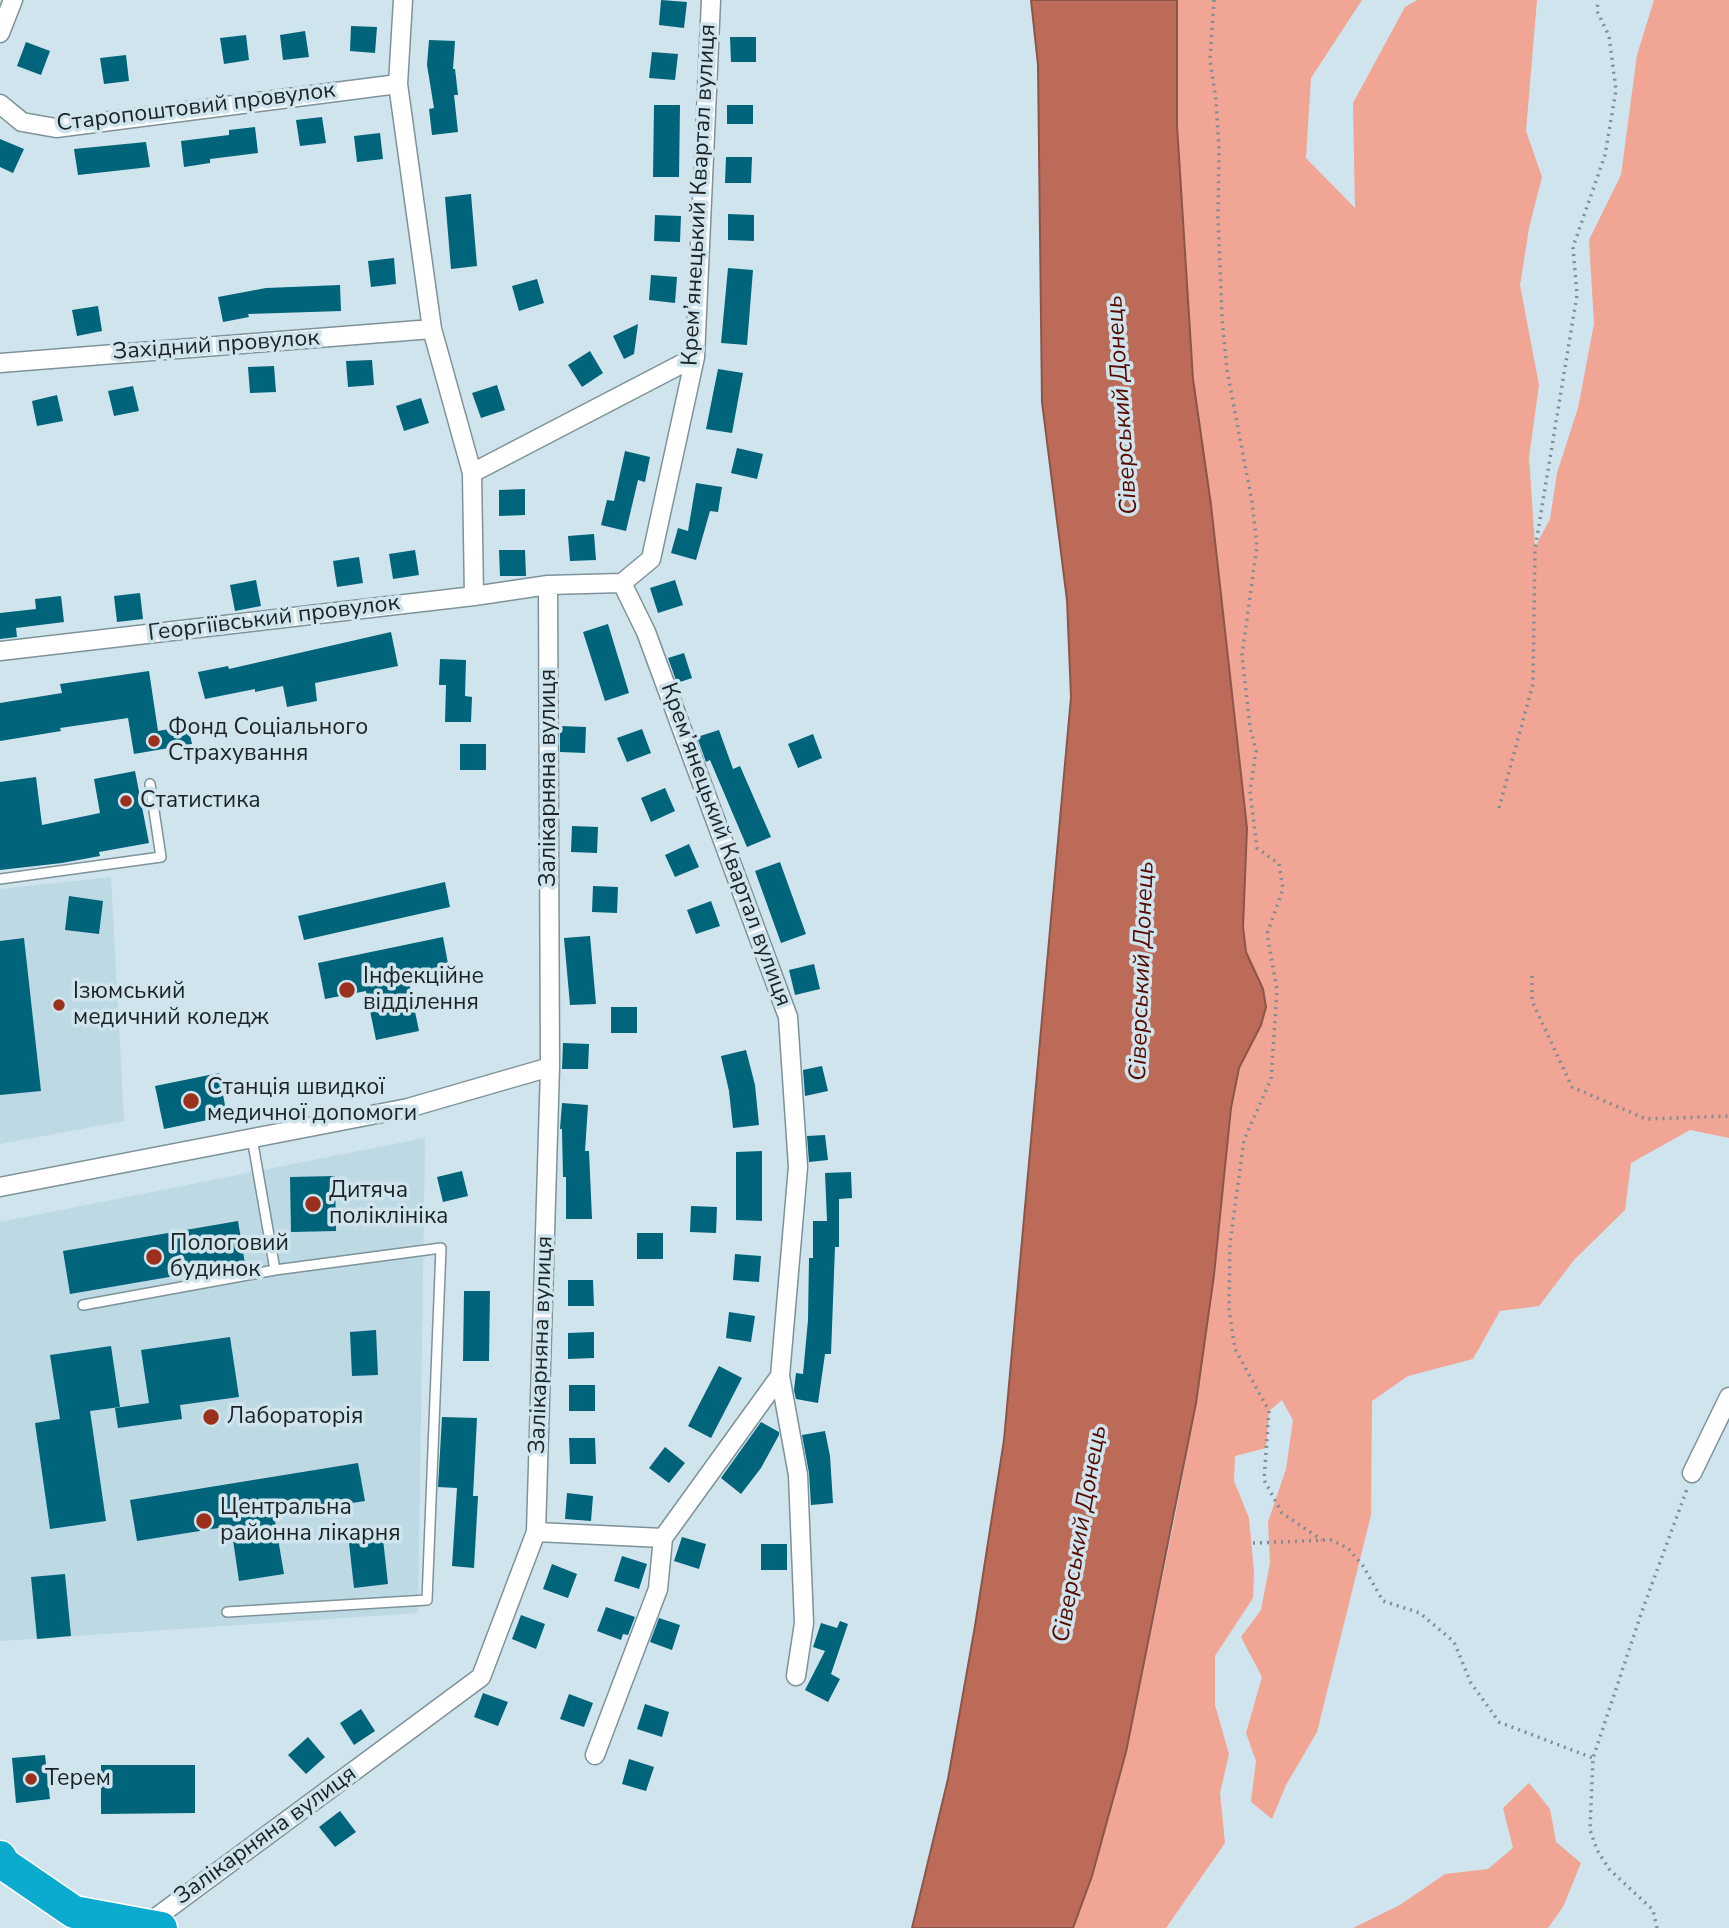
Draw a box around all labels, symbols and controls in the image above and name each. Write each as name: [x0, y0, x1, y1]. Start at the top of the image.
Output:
street label: Крем’янецький Квартал вулиця: [677, 23, 723, 367]
street label: Старопоштовий провулок: [55, 77, 337, 139]
water label: Сіверський Донець: [1101, 294, 1145, 516]
street label: Західний провулок: [112, 325, 320, 367]
street label: Георгіївський провулок: [147, 590, 401, 648]
street label: Залікарняна вулиця: [535, 669, 563, 887]
street label: Крем’янецький Квартал вулиця: [653, 679, 797, 1011]
place label: Фонд Соцiального Страхування: [168, 714, 368, 768]
marker: Фонд Соцiального Страхування: [146, 733, 162, 749]
place label: Статистика: [140, 787, 261, 815]
marker: Статистика: [118, 793, 134, 809]
water label: Сіверський Донець: [1125, 861, 1161, 1081]
place label: Інфекційне відділення: [363, 963, 484, 1017]
place label: Ізюмський медичний коледж: [73, 978, 269, 1032]
marker: Інфекційне відділення: [337, 980, 357, 1000]
marker: Ізюмський медичний коледж: [51, 997, 67, 1013]
place label: Станція швидкої медичної допомоги: [207, 1074, 417, 1128]
marker: Станція швидкої медичної допомоги: [181, 1091, 201, 1111]
place label: Дитяча поліклініка: [329, 1177, 448, 1231]
marker: Дитяча поліклініка: [303, 1194, 323, 1214]
place label: Пологовий будинок: [170, 1230, 289, 1284]
street label: Залікарняна вулиця: [524, 1235, 560, 1455]
marker: Пологовий будинок: [144, 1247, 164, 1267]
place label: Лабораторія: [227, 1403, 363, 1431]
marker: Лабораторія: [201, 1407, 221, 1427]
water label: Сіверський Донець: [1048, 1423, 1114, 1645]
place label: Центральна районна лікарня: [220, 1494, 401, 1548]
marker: Центральна районна лікарня: [194, 1511, 214, 1531]
street label: Залікарняна вулиця: [170, 1761, 362, 1911]
place label: Терем: [45, 1765, 111, 1793]
marker: Терем: [23, 1771, 39, 1787]

